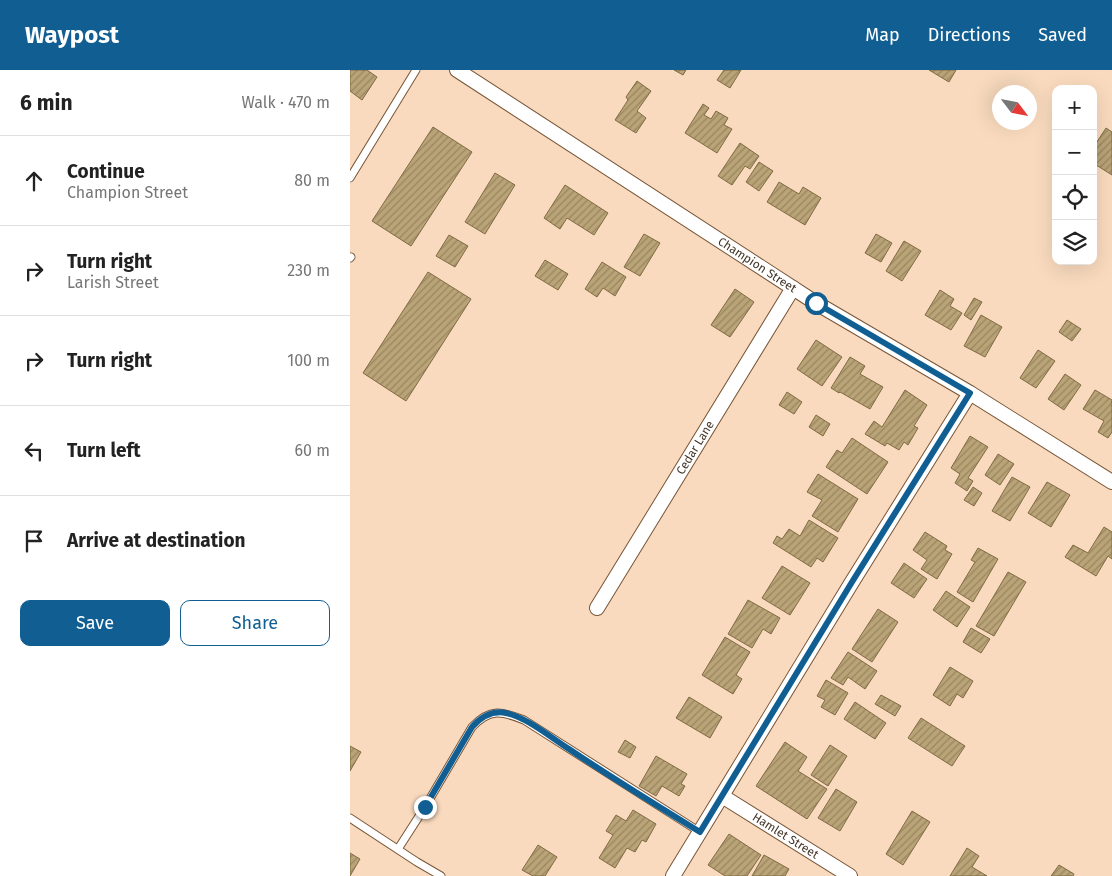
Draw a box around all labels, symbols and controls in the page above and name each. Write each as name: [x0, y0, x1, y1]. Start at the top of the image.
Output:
text: Waypost: [25, 21, 119, 49]
text: Map: [865, 24, 900, 46]
text: Directions: [928, 24, 1010, 46]
text: Saved: [1038, 24, 1087, 46]
north arrow: [992, 85, 1037, 130]
map controls: [1052, 85, 1097, 265]
button: +: [1052, 85, 1097, 130]
text: 6 min: [20, 90, 73, 116]
text: Walk · 470 m: [242, 93, 330, 112]
button: −: [1052, 130, 1097, 175]
text: Continue: [67, 160, 145, 183]
icon: ahead: [20, 167, 48, 195]
text: 80 m: [294, 171, 330, 190]
button: locate: [1052, 175, 1097, 220]
text: Champion Street: [67, 183, 188, 202]
button: layers: [1052, 220, 1097, 265]
street label: Champion Street: [715, 234, 800, 296]
text: Turn right: [67, 250, 152, 273]
icon: right: [20, 257, 48, 285]
text: 230 m: [287, 261, 330, 280]
text: Larish Street: [67, 273, 159, 292]
route start: [805, 292, 828, 315]
icon: right: [20, 347, 48, 375]
text: Turn right: [67, 349, 152, 372]
text: 100 m: [287, 351, 330, 370]
street label: Cedar Lane: [673, 418, 717, 477]
icon: left: [20, 437, 48, 465]
text: Turn left: [67, 439, 141, 462]
text: 60 m: [295, 441, 330, 460]
icon: arrive: [20, 527, 48, 555]
text: Arrive at destination: [67, 529, 246, 552]
button: Save: [20, 600, 170, 646]
button: Share: [180, 600, 330, 646]
route end: [414, 796, 437, 819]
street label: Hamlet Street: [750, 810, 822, 862]

